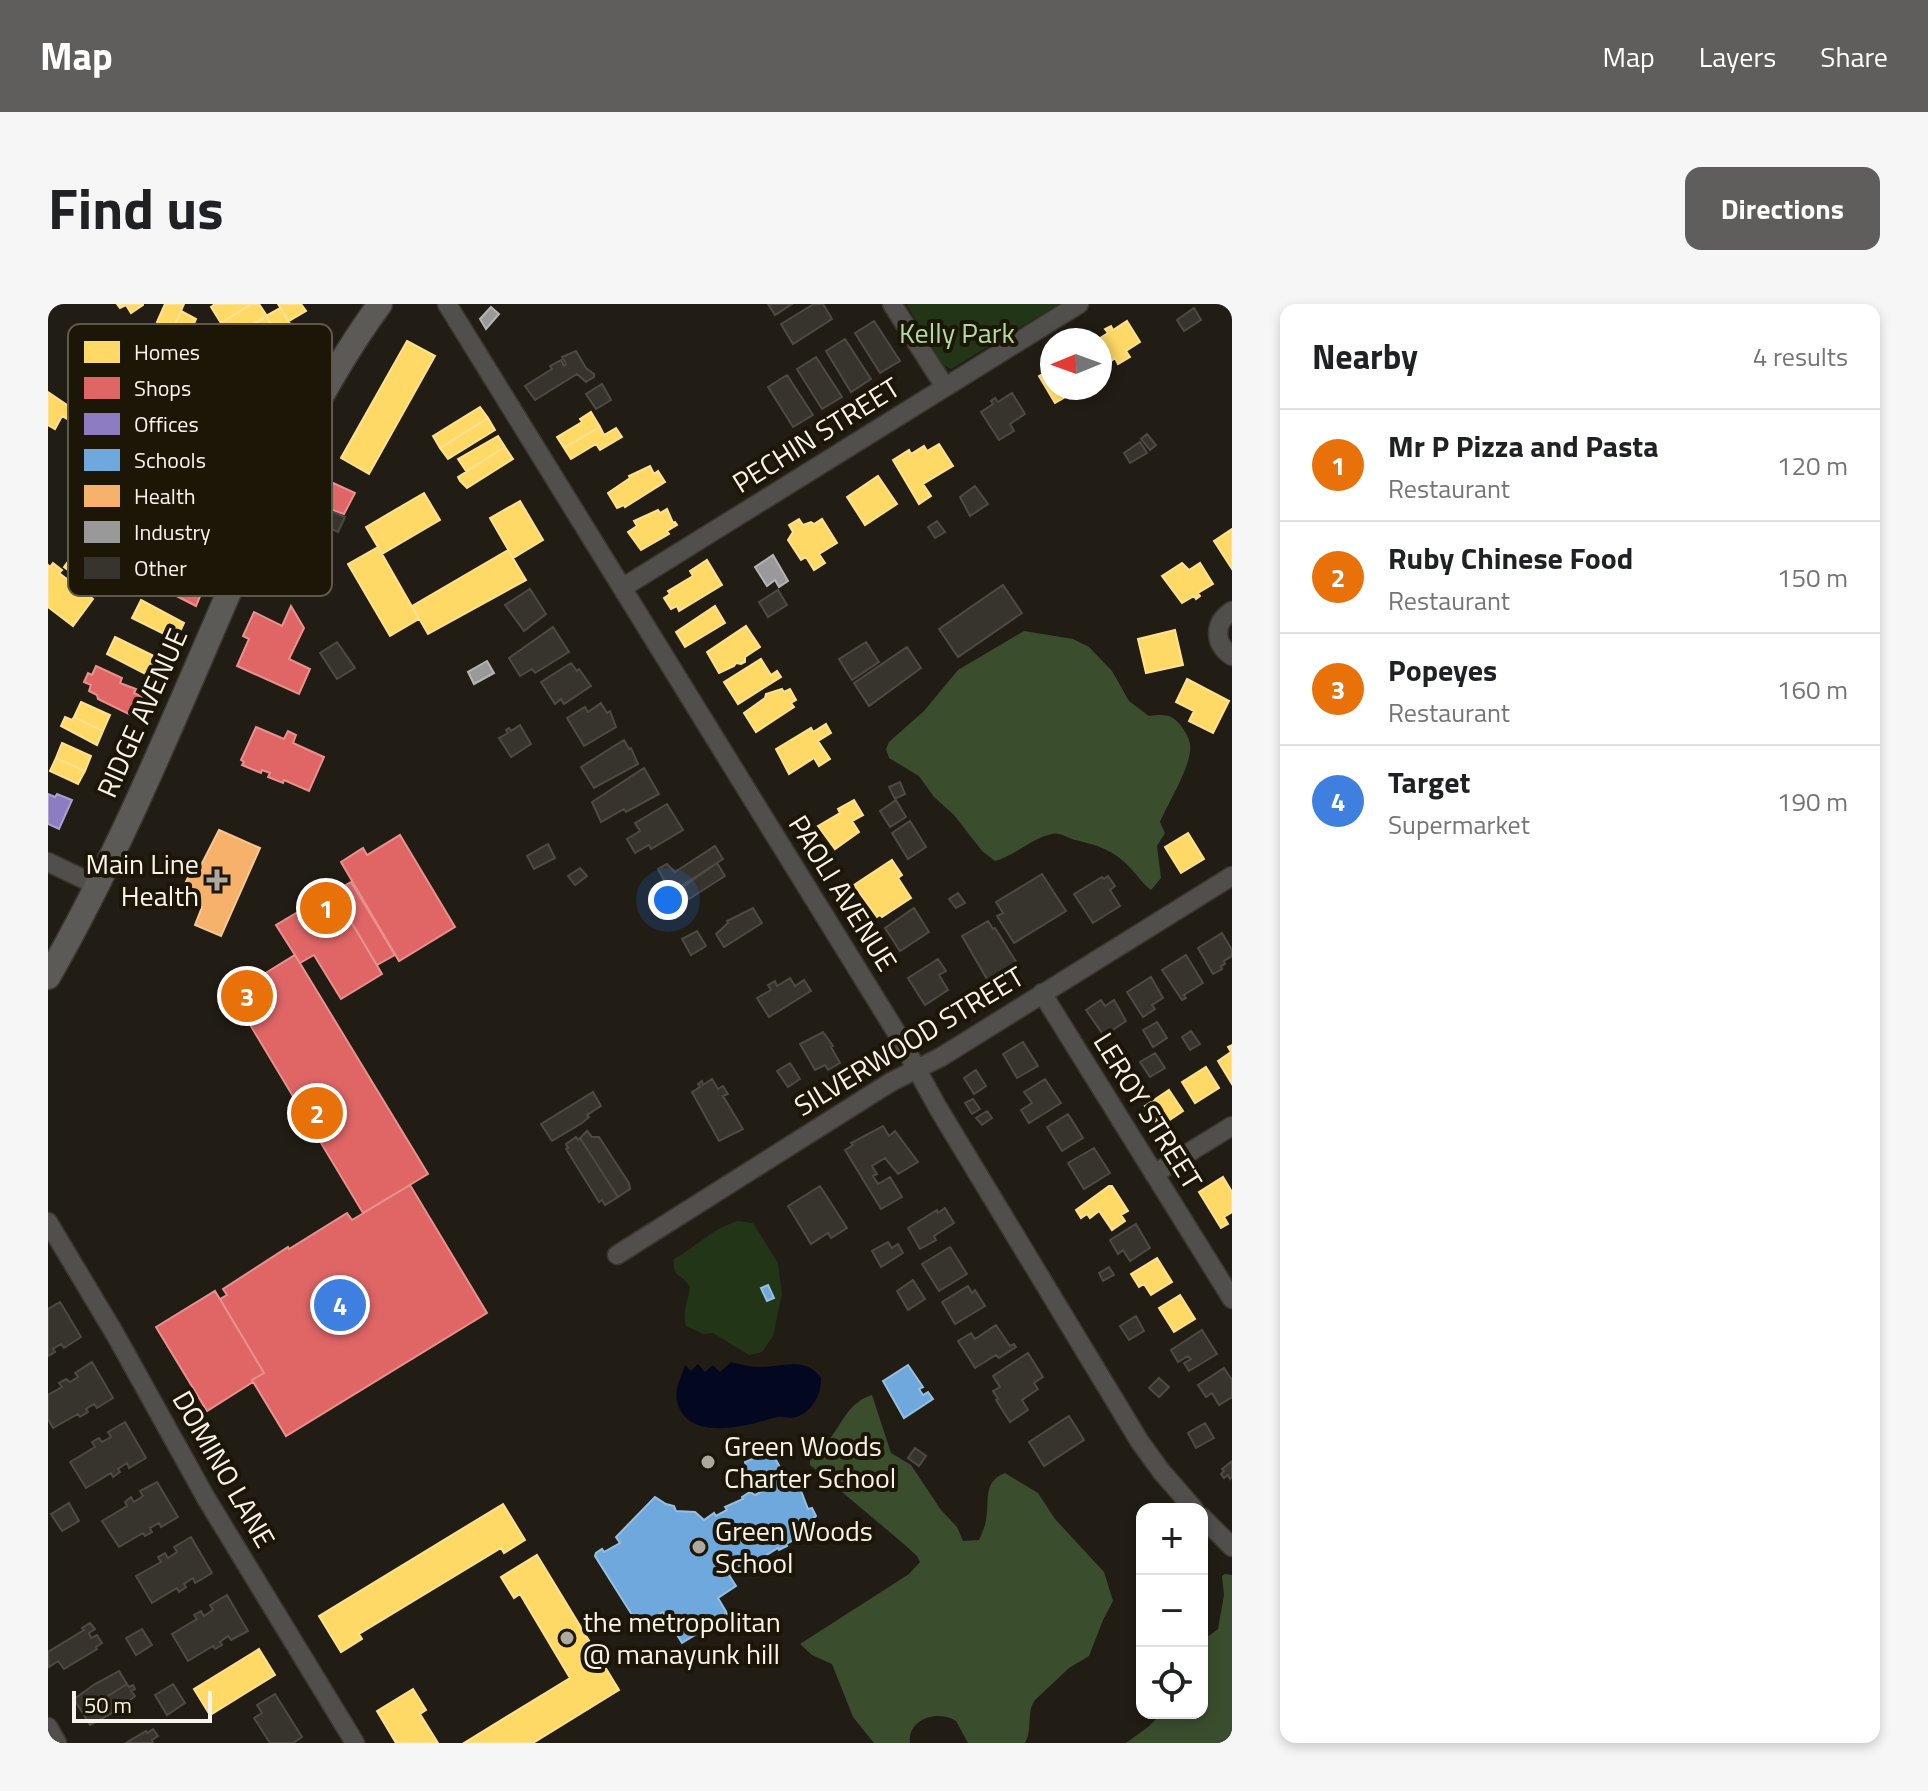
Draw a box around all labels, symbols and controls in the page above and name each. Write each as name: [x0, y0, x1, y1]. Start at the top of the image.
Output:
text: Map: [40, 27, 113, 85]
text: Map: [1602, 35, 1655, 78]
text: Layers: [1699, 35, 1776, 78]
text: Share: [1820, 35, 1888, 78]
text: Find us: [48, 166, 224, 251]
button: Directions: [1685, 167, 1880, 250]
park label: Kelly Park: [899, 311, 1015, 354]
legend: [68, 324, 332, 596]
north arrow: [1040, 328, 1112, 400]
text: Nearby: [1312, 330, 1418, 382]
text: Homes: [134, 335, 200, 369]
text: 4 results: [1753, 337, 1848, 376]
street label: PECHIN STREET: [723, 366, 908, 503]
text: Shops: [134, 371, 191, 405]
text: Offices: [134, 407, 199, 441]
text: Mr P Pizza and Pasta: [1388, 423, 1659, 469]
text: Schools: [134, 443, 206, 477]
text: 1: [1331, 446, 1345, 485]
text: 120 m: [1777, 446, 1848, 485]
text: Restaurant: [1388, 469, 1510, 508]
text: Health: [134, 479, 196, 513]
text: Industry: [134, 515, 211, 549]
text: Ruby Chinese Food: [1388, 535, 1633, 581]
text: Other: [134, 551, 187, 585]
text: 2: [1331, 558, 1345, 597]
text: 150 m: [1777, 558, 1848, 597]
text: Restaurant: [1388, 581, 1510, 620]
street label: RIDGE AVENUE: [85, 621, 198, 804]
text: Popeyes: [1388, 647, 1497, 693]
text: 3: [1331, 670, 1345, 709]
text: 160 m: [1777, 670, 1848, 709]
text: Restaurant: [1388, 693, 1510, 732]
text: Target: [1388, 759, 1470, 805]
text: 4: [1331, 782, 1345, 821]
text: 190 m: [1777, 782, 1848, 821]
text: Supermarket: [1388, 805, 1530, 844]
street label: PAOLI AVENUE: [778, 806, 909, 979]
place label: Main Line Health: [85, 842, 199, 917]
marker: Main Line Health: [206, 869, 228, 891]
pin: 1: [300, 878, 352, 938]
your location: [648, 880, 688, 920]
street label: SILVERWOOD STREET: [786, 955, 1032, 1126]
pin: 3: [221, 966, 273, 1026]
street label: LEROY STREET: [1083, 1024, 1214, 1198]
pin: 2: [291, 1083, 343, 1143]
pin: 4: [314, 1275, 366, 1335]
street label: DOMINO LANE: [162, 1382, 287, 1555]
place label: Green Woods Charter School: [724, 1424, 896, 1499]
marker: Green Woods Charter School: [699, 1453, 717, 1471]
map controls: [1136, 1503, 1208, 1719]
button: +: [1136, 1503, 1208, 1575]
place label: Green Woods School: [715, 1509, 873, 1584]
marker: Green Woods School: [690, 1538, 708, 1556]
button: −: [1136, 1575, 1208, 1647]
place label: the metropolitan @ manayunk hill: [583, 1600, 781, 1675]
marker: the metropolitan @ manayunk hill: [558, 1629, 576, 1647]
button: locate: [1136, 1647, 1208, 1719]
scale bar: [72, 1687, 212, 1723]
text: 50 m: [84, 1688, 132, 1722]

